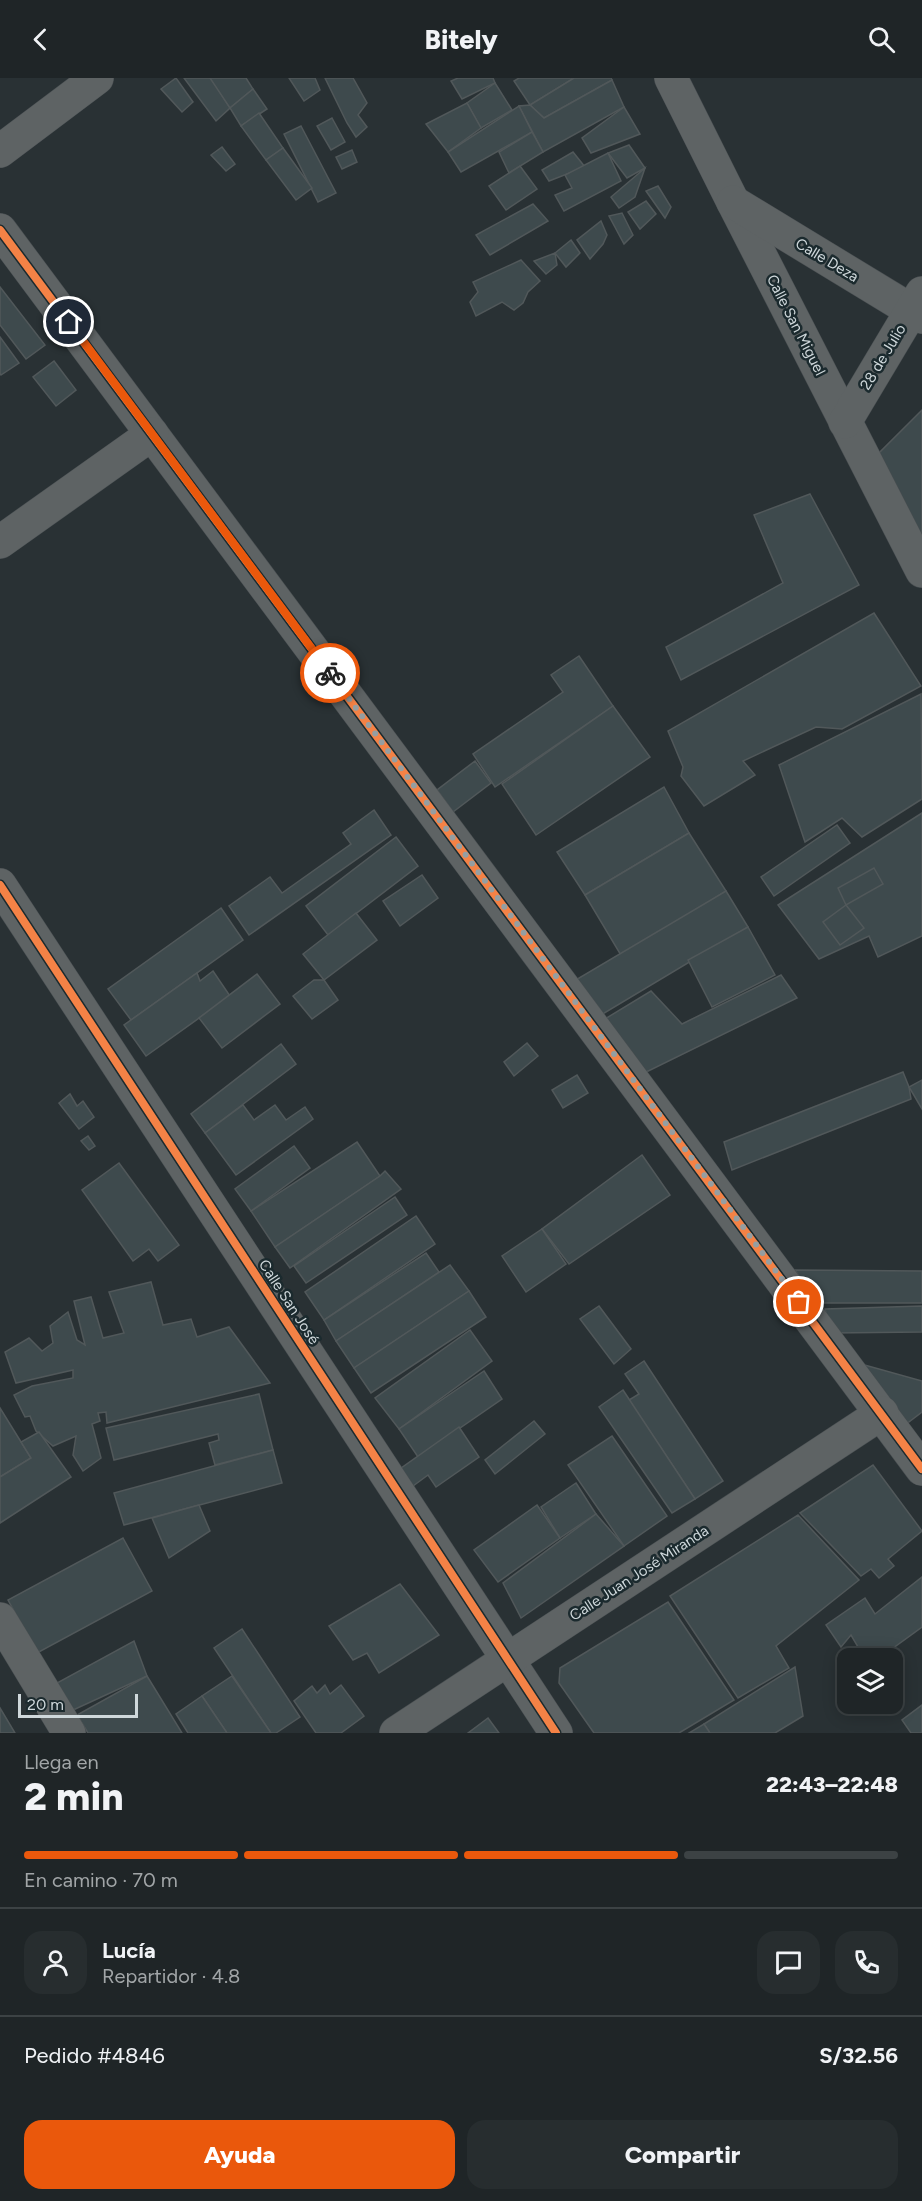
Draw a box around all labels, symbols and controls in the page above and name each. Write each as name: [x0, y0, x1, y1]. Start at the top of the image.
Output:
icon: back: [24, 23, 57, 56]
text: Bitely: [424, 23, 498, 56]
icon: search: [865, 23, 898, 56]
street label: Calle Deza: [792, 234, 862, 286]
street label: Calle San Miguel: [763, 272, 829, 378]
pin: [43, 296, 94, 347]
icon: home: [52, 305, 85, 338]
street label: 28 de Julio: [856, 321, 910, 393]
courier: [300, 643, 360, 703]
icon: bike: [314, 657, 347, 690]
street label: Calle San José: [255, 1256, 323, 1348]
pin: [773, 1276, 824, 1327]
icon: bag: [782, 1285, 815, 1318]
street label: Calle Juan José Miranda: [566, 1521, 712, 1625]
map controls: [837, 1648, 903, 1714]
button: layers: [837, 1648, 903, 1714]
scale bar: [18, 1691, 138, 1718]
text: 20 m: [27, 1695, 64, 1714]
text: Llega en: [24, 1750, 99, 1774]
text: 22:43–22:48: [766, 1771, 898, 1798]
text: 2 min: [24, 1773, 124, 1820]
text: En camino · 70 m: [24, 1868, 178, 1892]
button: person: [24, 1931, 87, 1994]
button: chat: [757, 1931, 820, 1994]
button: phone: [835, 1931, 898, 1994]
text: Lucía: [102, 1937, 156, 1964]
text: Repartidor · 4.8: [102, 1964, 240, 1988]
text: Pedido #4846: [24, 2042, 165, 2069]
text: S/32.56: [819, 2042, 898, 2069]
button: Ayuda: [24, 2120, 455, 2189]
button: Compartir: [467, 2120, 898, 2189]

